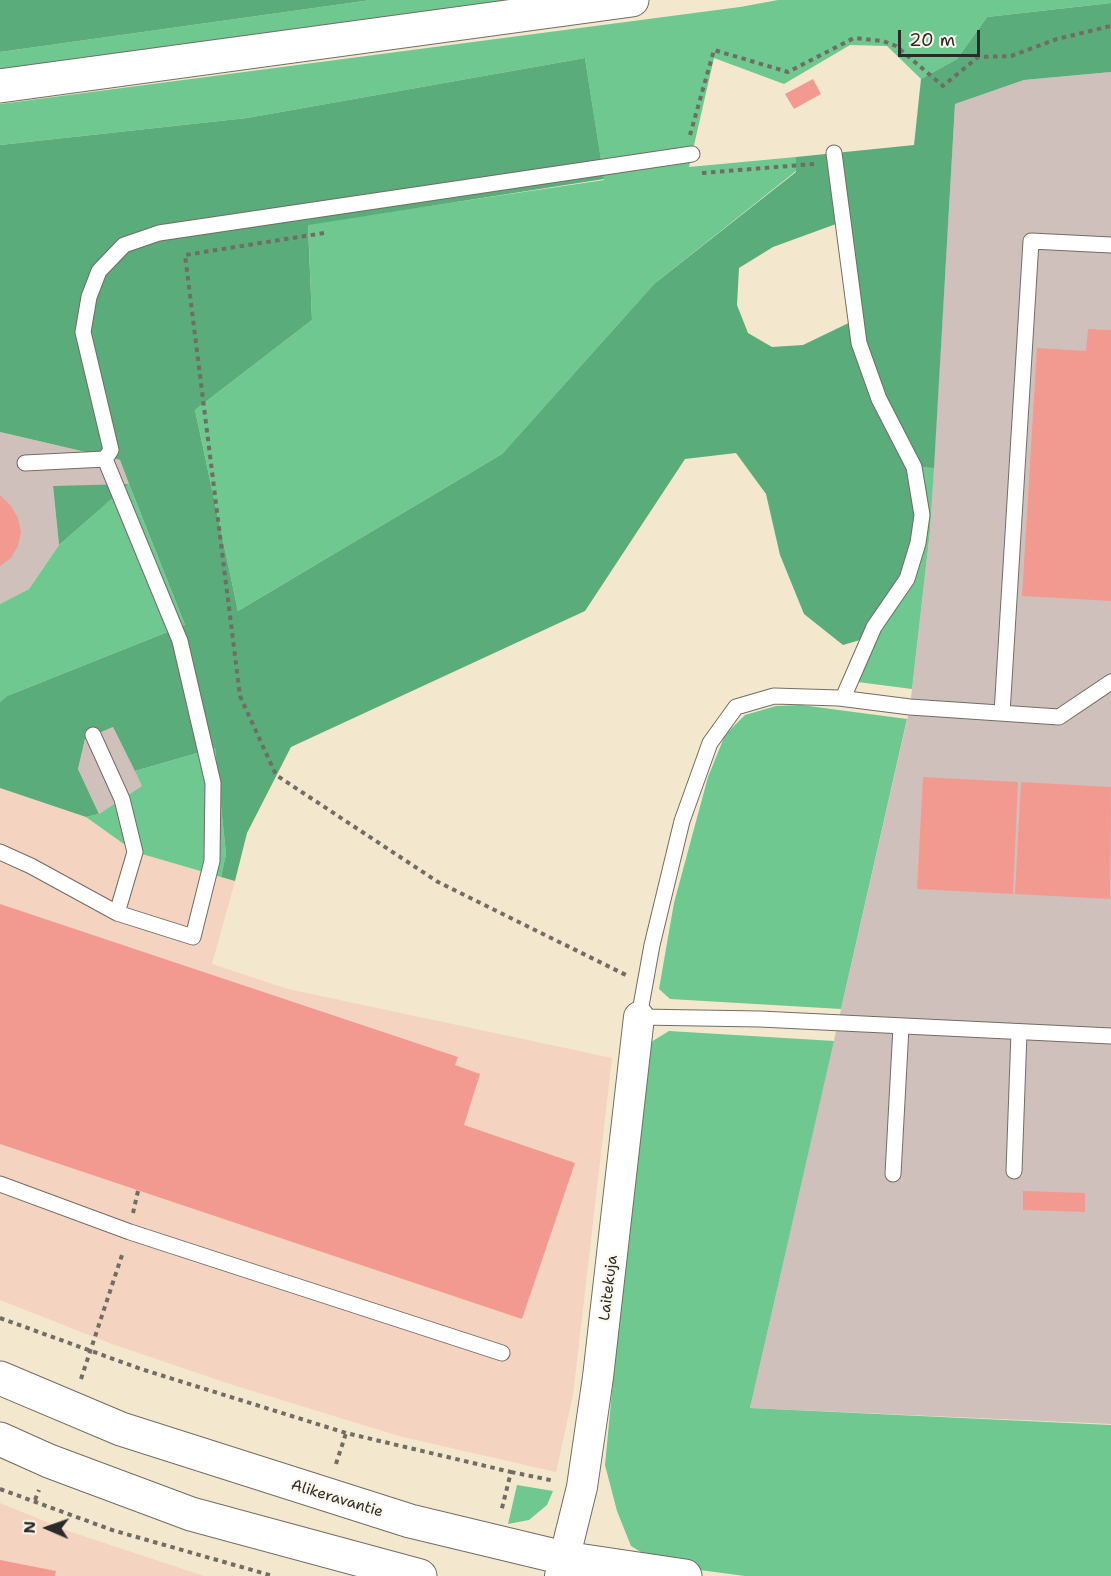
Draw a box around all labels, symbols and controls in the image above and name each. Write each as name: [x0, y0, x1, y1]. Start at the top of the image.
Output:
scale bar: [901, 18, 984, 56]
text: 20 m: [909, 28, 955, 52]
street label: Laitekuja: [596, 1254, 622, 1322]
street label: Alikeravantie: [289, 1476, 385, 1522]
north arrow: [18, 1498, 78, 1558]
text: N: [19, 1521, 40, 1534]

